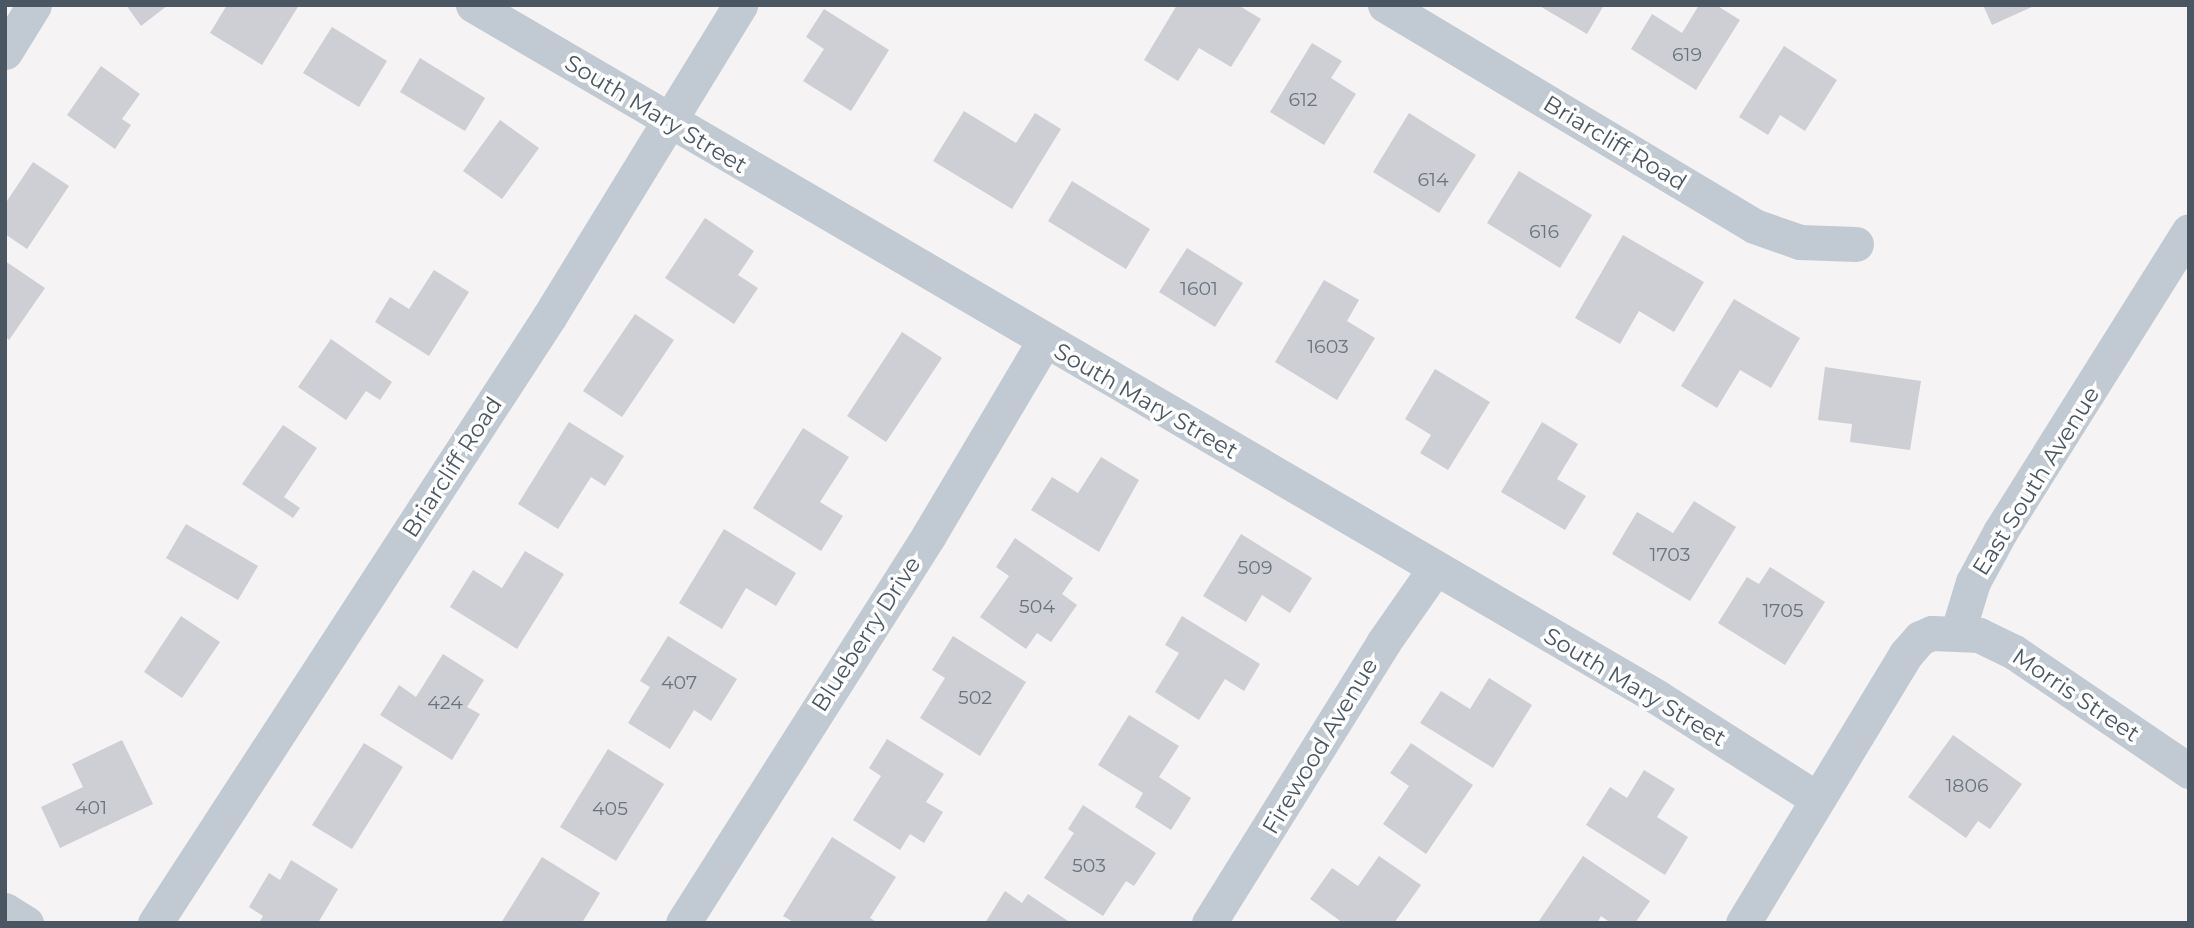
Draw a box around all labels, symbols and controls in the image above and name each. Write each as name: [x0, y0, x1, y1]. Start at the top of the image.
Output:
house number: 619: [1672, 44, 1702, 66]
street label: South Mary Street: [560, 49, 752, 179]
house number: 612: [1288, 89, 1318, 111]
street label: Briarcliff Road: [1538, 89, 1692, 197]
house number: 614: [1418, 169, 1448, 191]
house number: 616: [1529, 221, 1559, 243]
house number: 1601: [1180, 278, 1218, 300]
house number: 1603: [1307, 336, 1349, 358]
street label: South Mary Street: [1049, 337, 1243, 465]
street label: East South Avenue: [1967, 382, 2105, 580]
street label: Briarcliff Road: [396, 392, 508, 542]
house number: 1703: [1650, 544, 1690, 566]
street label: Blueberry Drive: [806, 551, 926, 717]
house number: 509: [1238, 557, 1272, 579]
house number: 504: [1019, 596, 1055, 618]
house number: 1705: [1762, 600, 1804, 622]
street label: South Mary Street: [1539, 622, 1731, 752]
street label: Morris Street: [2007, 642, 2145, 748]
street label: Firewood Avenue: [1257, 653, 1383, 839]
house number: 407: [661, 672, 697, 694]
house number: 502: [958, 687, 992, 709]
house number: 424: [427, 692, 463, 714]
house number: 1806: [1945, 775, 1989, 797]
house number: 401: [75, 797, 107, 819]
house number: 405: [592, 798, 628, 820]
house number: 503: [1072, 855, 1106, 877]

